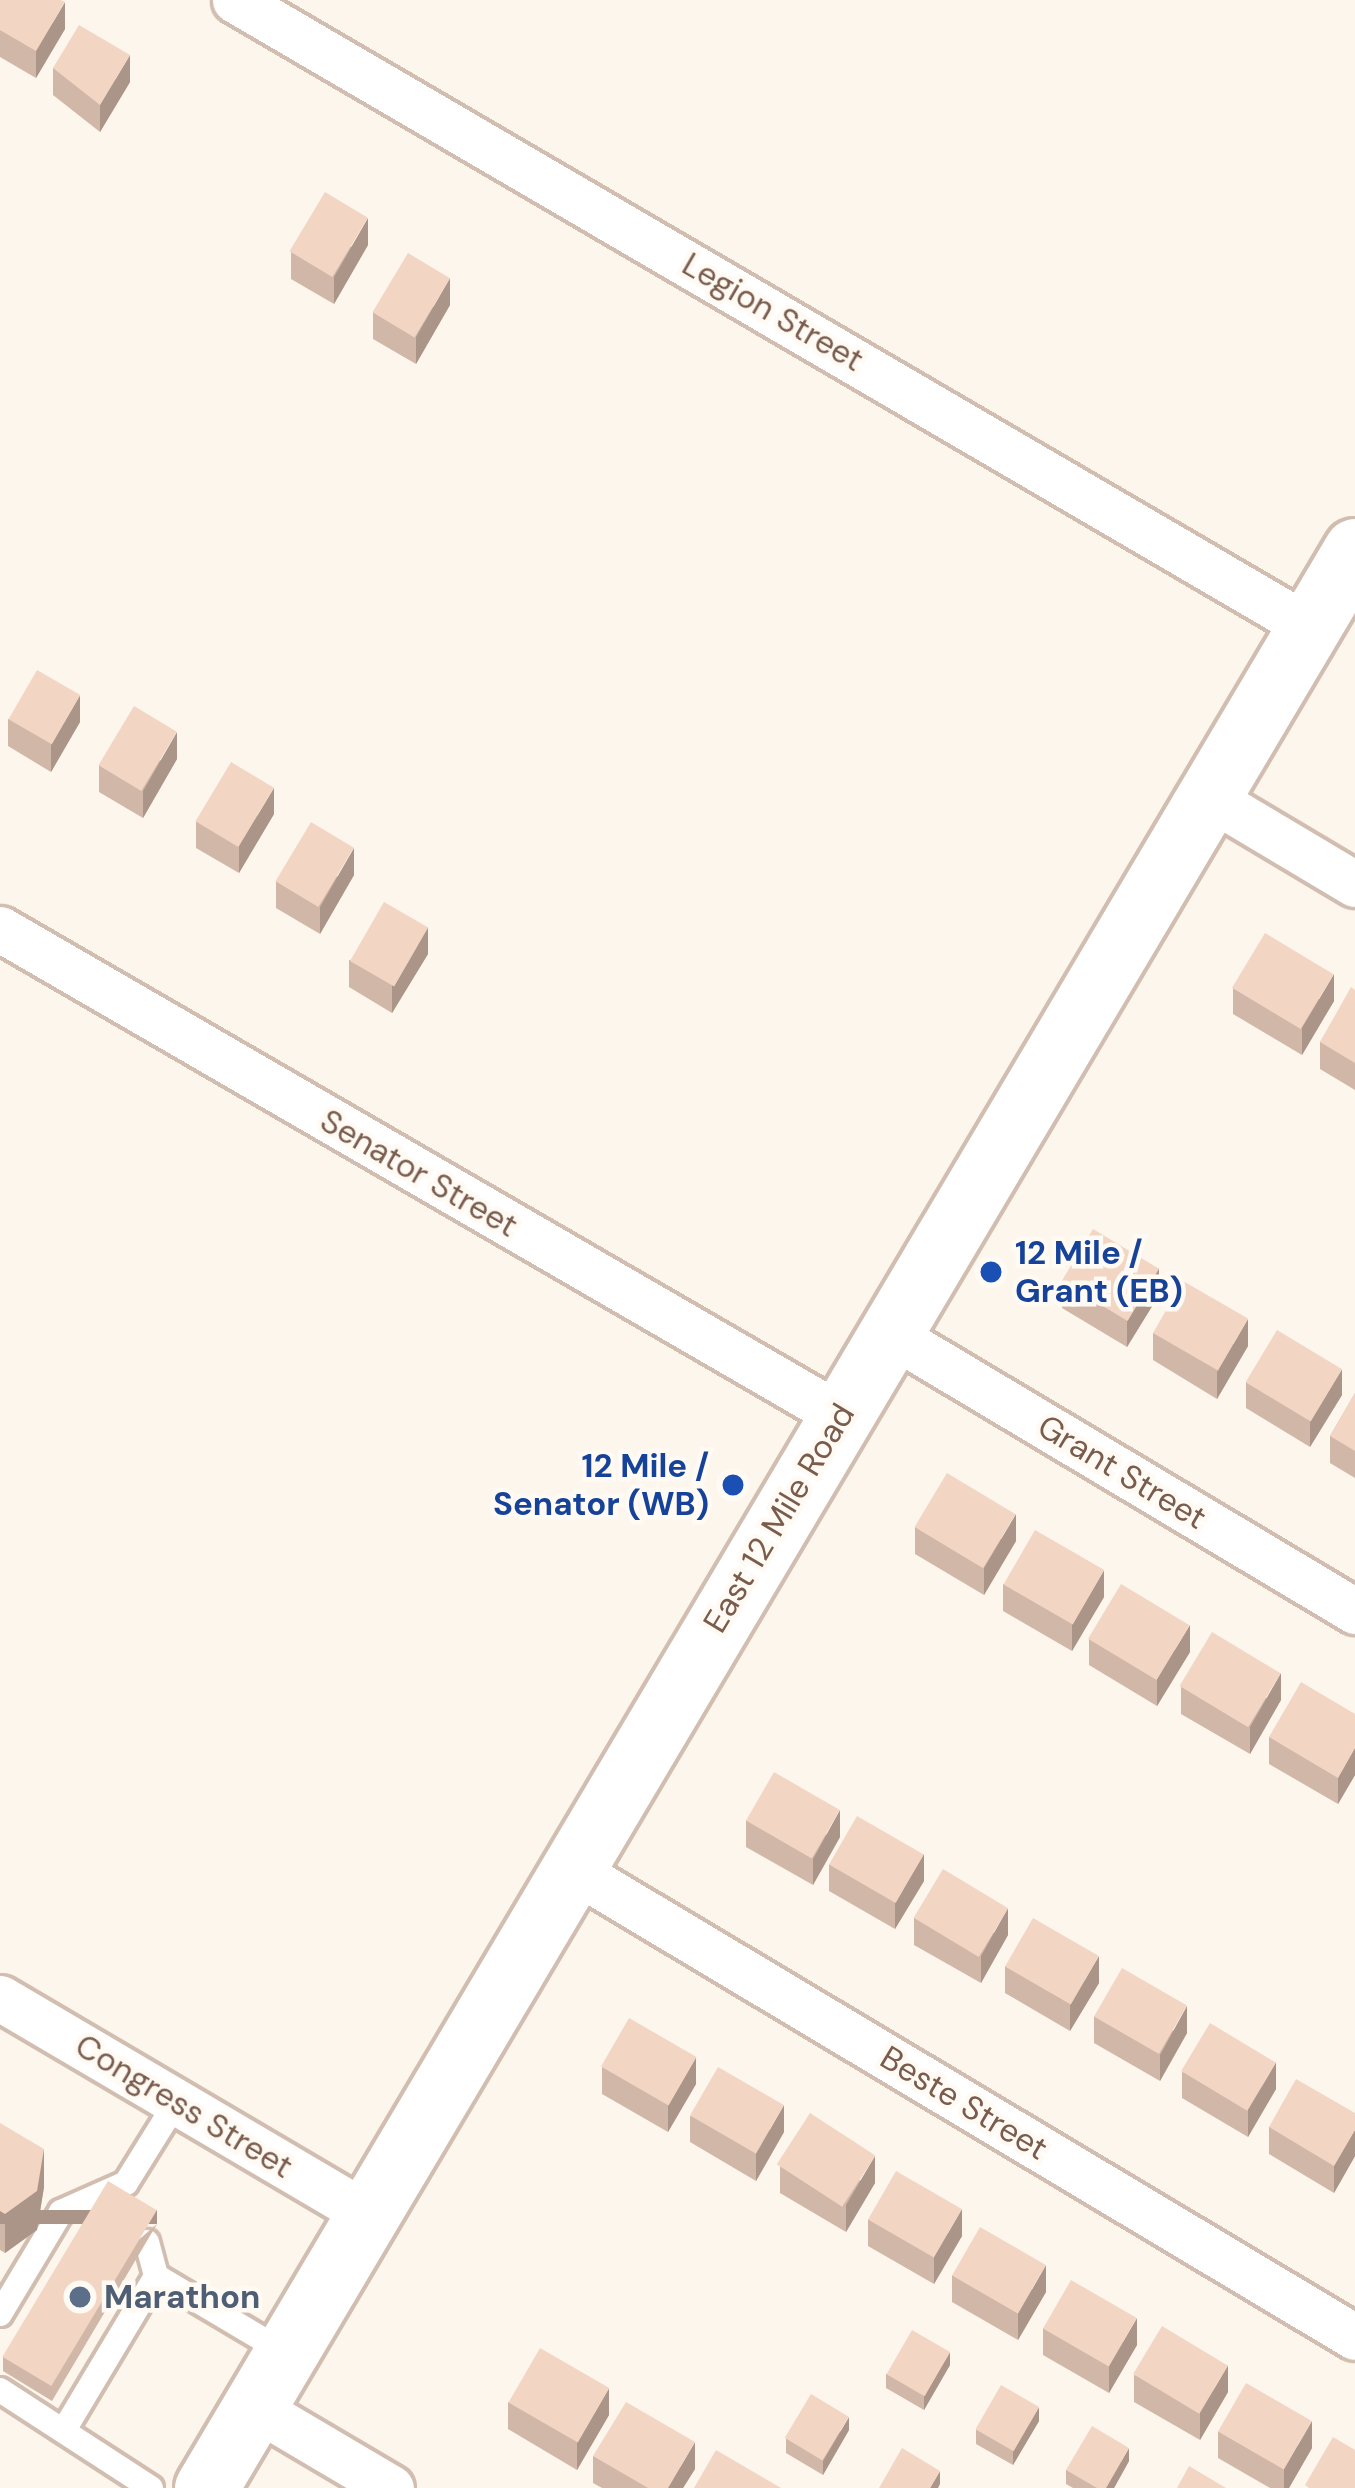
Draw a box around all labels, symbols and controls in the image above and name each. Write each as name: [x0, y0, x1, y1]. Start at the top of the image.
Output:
street label: Legion Street: [675, 244, 871, 380]
street label: Senator Street: [313, 1101, 525, 1245]
place label: 12 Mile / Grant (EB): [1015, 1233, 1183, 1311]
marker: 12 Mile / Grant (EB): [978, 1259, 1004, 1285]
street label: East 12 Mile Road: [695, 1397, 863, 1639]
street label: Grant Street: [1031, 1406, 1213, 1538]
place label: 12 Mile / Senator (WB): [493, 1446, 709, 1524]
marker: 12 Mile / Senator (WB): [720, 1472, 746, 1498]
street label: Congress Street: [68, 2026, 300, 2186]
street label: Beste Street: [873, 2038, 1055, 2168]
place label: Marathon: [104, 2277, 260, 2317]
marker: Marathon: [67, 2284, 93, 2310]

